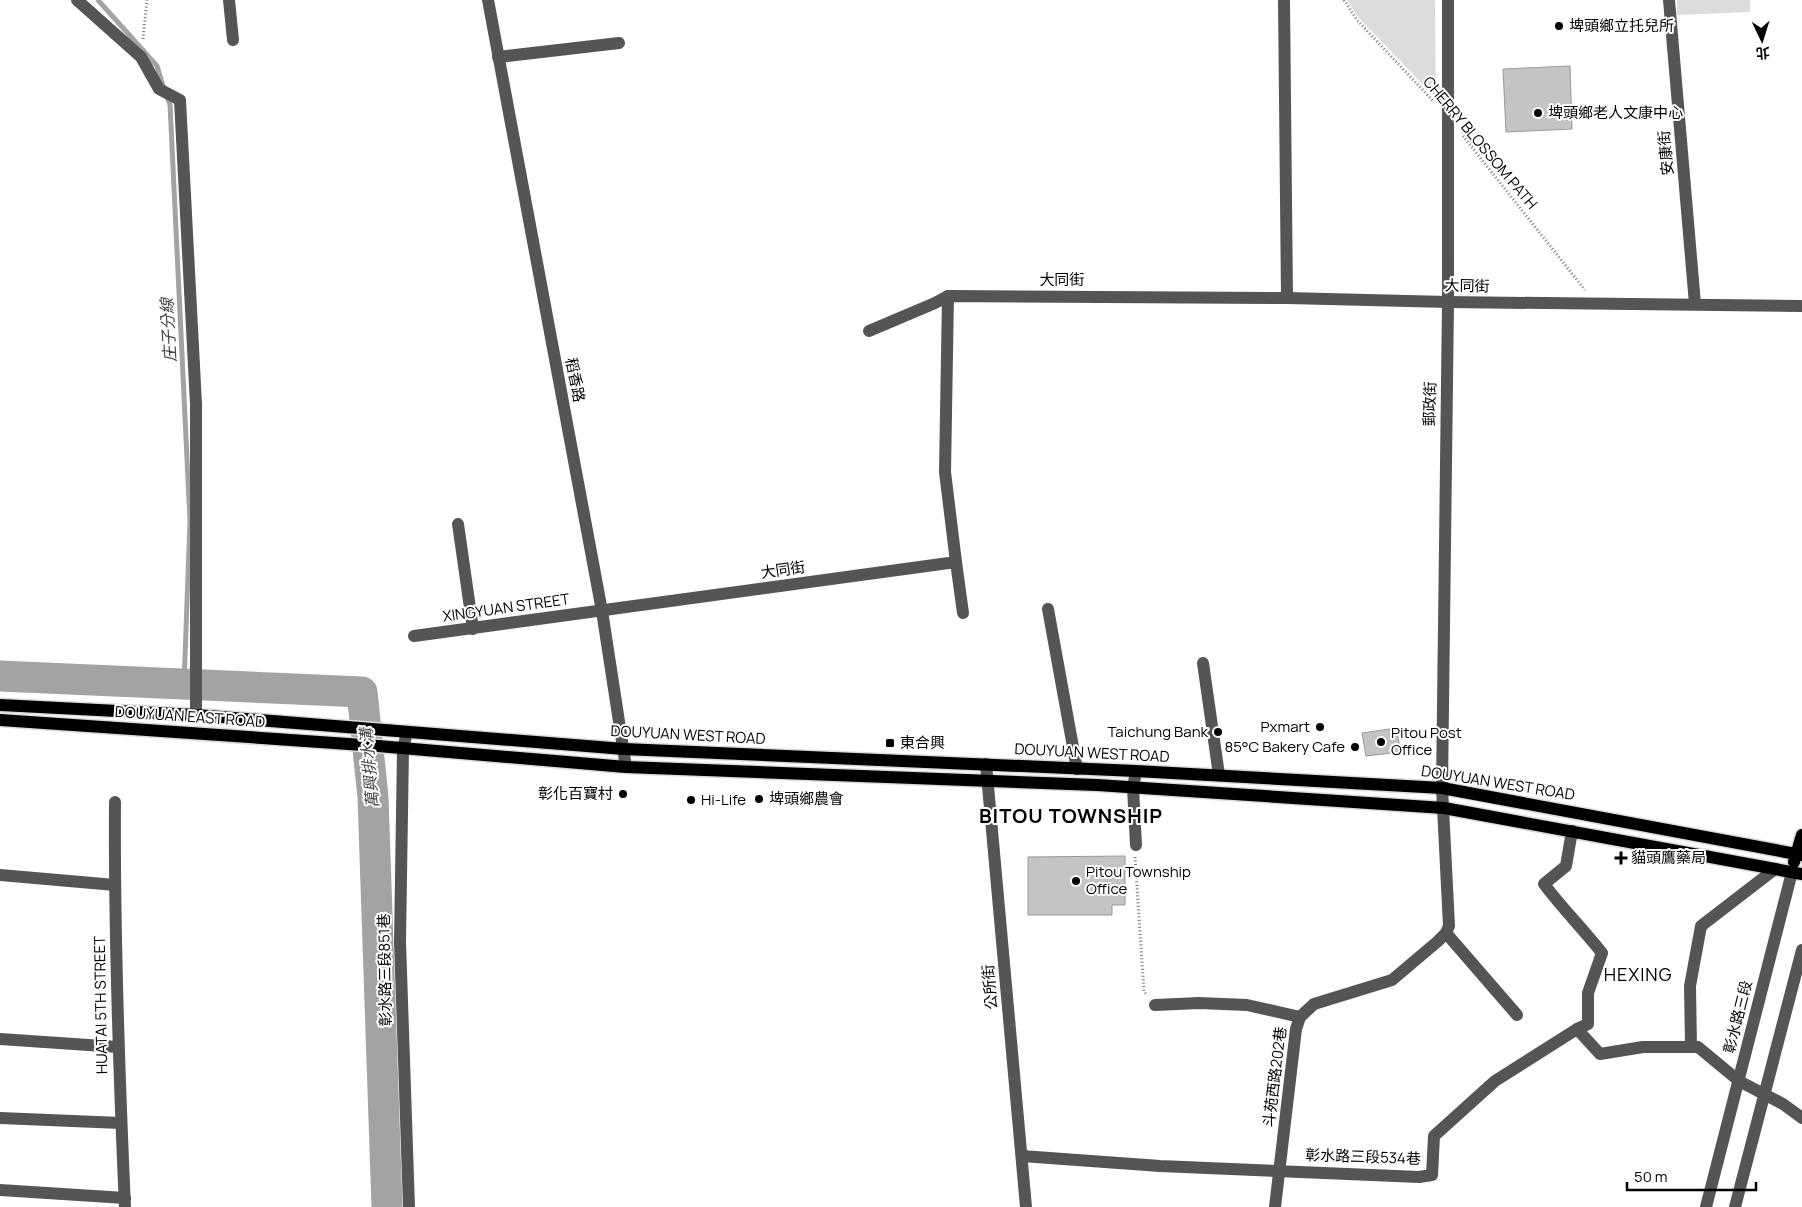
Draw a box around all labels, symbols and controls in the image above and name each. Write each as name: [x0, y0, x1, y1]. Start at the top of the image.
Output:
place label: 埤頭鄉立托兒所: [1569, 15, 1674, 36]
north arrow: [1737, 15, 1787, 65]
marker: 埤頭鄉立托兒所: [1553, 20, 1565, 32]
text: 北: [1755, 44, 1771, 63]
street label: CHERRY BLOSSOM PATH: [1418, 72, 1542, 214]
place label: 埤頭鄉老人文康中心: [1548, 102, 1683, 123]
marker: 埤頭鄉老人文康中心: [1532, 107, 1544, 119]
street label: 安康街: [1653, 130, 1678, 176]
street label: 大同街: [1039, 269, 1085, 290]
street label: 大同街: [1444, 275, 1490, 296]
water label: 庄子分線: [155, 295, 181, 363]
street label: 稻香路: [561, 356, 590, 404]
street label: 郵政街: [1419, 381, 1440, 427]
street label: 大同街: [759, 556, 807, 583]
street label: XINGYUAN STREET: [441, 588, 571, 627]
street label: DOUYUAN EAST ROAD: [114, 701, 266, 732]
place label: Pxmart: [1261, 716, 1310, 737]
street label: DOUYUAN WEST ROAD: [610, 720, 766, 749]
place label: Taichung Bank: [1107, 721, 1209, 742]
marker: Pxmart: [1314, 721, 1326, 733]
place label: Pitou Post Office: [1391, 722, 1462, 760]
water label: 萬興排水溝: [354, 725, 383, 809]
marker: Taichung Bank: [1212, 726, 1224, 738]
place label: 東合興: [900, 732, 945, 753]
place label: 85°C Bakery Cafe: [1224, 736, 1345, 757]
marker: Pitou Post Office: [1375, 736, 1387, 748]
marker: 東合興: [884, 737, 896, 749]
street label: DOUYUAN WEST ROAD: [1014, 738, 1170, 767]
marker: 85°C Bakery Cafe: [1349, 741, 1361, 753]
street label: DOUYUAN WEST ROAD: [1420, 760, 1576, 805]
place label: 彰化百寶村: [538, 783, 613, 804]
marker: 彰化百寶村: [617, 788, 629, 800]
place label: 埤頭鄉農會: [769, 788, 844, 809]
place label: Hi-Life: [701, 789, 746, 810]
marker: 埤頭鄉農會: [753, 793, 765, 805]
marker: Hi-Life: [685, 794, 697, 806]
district label: BITOU TOWNSHIP: [979, 802, 1163, 829]
place label: 貓頭鷹藥局: [1631, 847, 1706, 868]
marker: 貓頭鷹藥局: [1615, 852, 1627, 864]
place label: Pitou Township Office: [1086, 861, 1191, 899]
marker: Pitou Township Office: [1070, 875, 1082, 887]
street label: 彰水路三段851巷: [373, 913, 396, 1027]
street label: HUATAI 5TH STREET: [89, 936, 112, 1074]
district label: HEXING: [1604, 962, 1672, 986]
street label: 公所街: [977, 964, 1002, 1010]
street label: 彰水路三段: [1718, 978, 1757, 1056]
street label: 斗苑西路202巷: [1258, 1025, 1291, 1128]
street label: 彰水路三段534巷: [1305, 1144, 1421, 1169]
scale bar: [1627, 1160, 1756, 1192]
text: 50 m: [1634, 1166, 1668, 1187]

